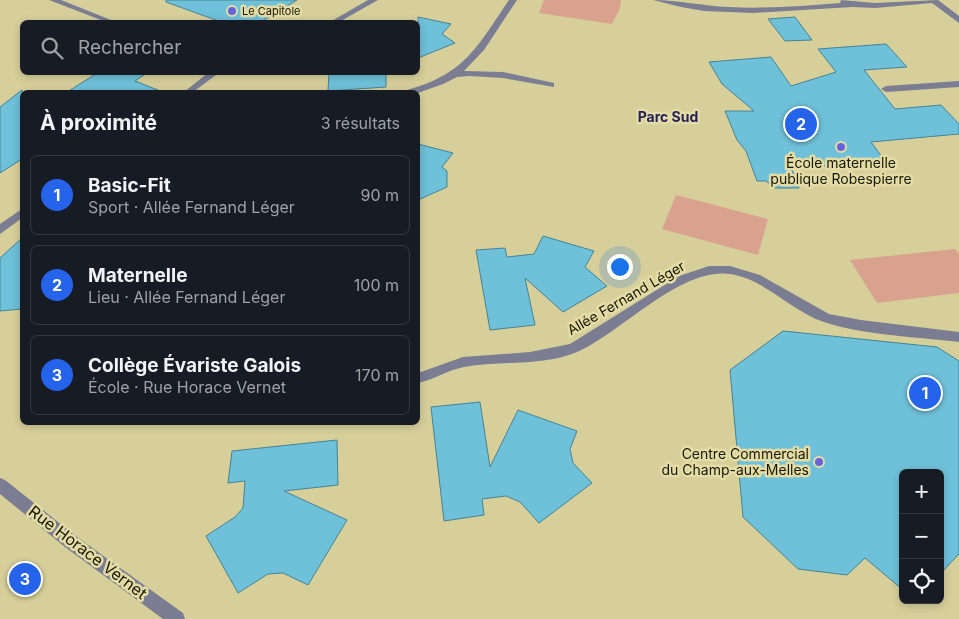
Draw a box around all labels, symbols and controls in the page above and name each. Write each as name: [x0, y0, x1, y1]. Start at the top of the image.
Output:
place label: Le Capitole: [242, 4, 301, 18]
marker: Le Capitole: [226, 5, 238, 17]
search box: [20, 20, 420, 75]
icon: search: [38, 34, 66, 62]
text: Rechercher: [78, 36, 181, 59]
pin: 2: [785, 105, 817, 143]
district label: Parc Sud: [638, 108, 698, 125]
text: À proximité: [40, 110, 157, 135]
text: 3 résultats: [321, 113, 400, 133]
marker: École maternelle publique Robespierre: [835, 141, 847, 153]
place label: École maternelle publique Robespierre: [770, 154, 912, 187]
text: Basic-Fit: [88, 174, 171, 197]
text: 1: [54, 185, 60, 205]
text: 90 m: [360, 185, 399, 205]
text: Sport · Allée Fernand Léger: [88, 197, 295, 217]
your location: [607, 254, 633, 280]
street label: Allée Fernand Léger: [564, 257, 688, 338]
text: Maternelle: [88, 264, 187, 287]
text: 2: [52, 275, 62, 295]
text: 100 m: [354, 275, 399, 295]
text: Lieu · Allée Fernand Léger: [88, 287, 285, 307]
text: Collège Évariste Galois: [88, 354, 301, 377]
text: 3: [52, 365, 62, 385]
text: 170 m: [355, 365, 399, 385]
pin: 1: [909, 374, 941, 412]
text: École · Rue Horace Vernet: [88, 377, 286, 397]
place label: Centre Commercial du Champ-aux-Melles: [662, 445, 809, 478]
marker: Centre Commercial du Champ-aux-Melles: [813, 456, 825, 468]
map controls: [899, 469, 944, 604]
button: +: [899, 469, 944, 514]
street label: Rue Horace Vernet: [25, 501, 151, 603]
button: −: [899, 514, 944, 559]
button: locate: [899, 559, 944, 604]
pin: 3: [9, 560, 41, 598]

